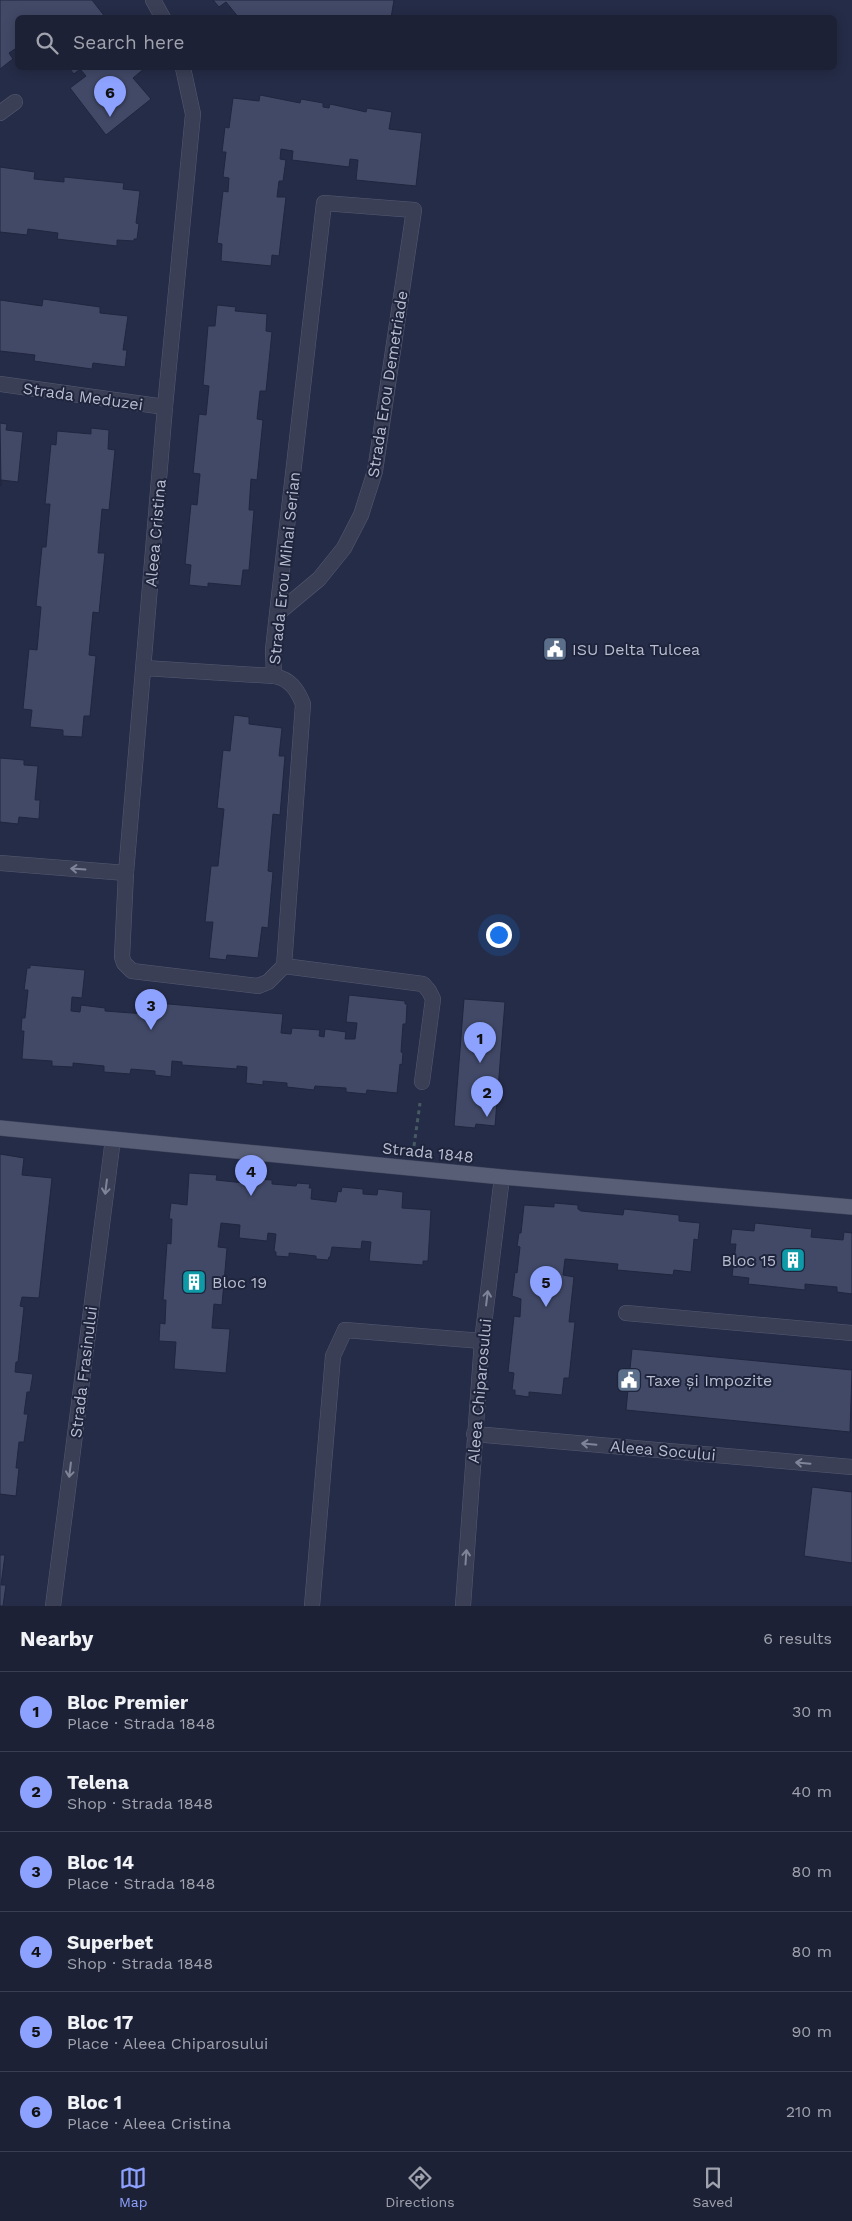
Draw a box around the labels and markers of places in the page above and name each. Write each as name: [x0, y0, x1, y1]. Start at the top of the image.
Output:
pin: 6: [94, 76, 126, 117]
public building icon: ISU Delta Tulcea: [542, 636, 568, 662]
place label: ISU Delta Tulcea: [572, 640, 700, 659]
pin: 3: [135, 989, 167, 1030]
pin: 1: [464, 1022, 496, 1063]
pin: 2: [471, 1076, 503, 1117]
pin: 4: [235, 1155, 267, 1196]
building icon: Bloc 15: [780, 1247, 806, 1273]
place label: Bloc 15: [721, 1251, 776, 1270]
pin: 5: [530, 1266, 562, 1307]
building icon: Bloc 19: [181, 1269, 207, 1295]
place label: Bloc 19: [212, 1273, 267, 1292]
public building icon: Taxe și Impozite: [616, 1367, 642, 1393]
place label: Taxe și Impozite: [646, 1371, 772, 1390]

